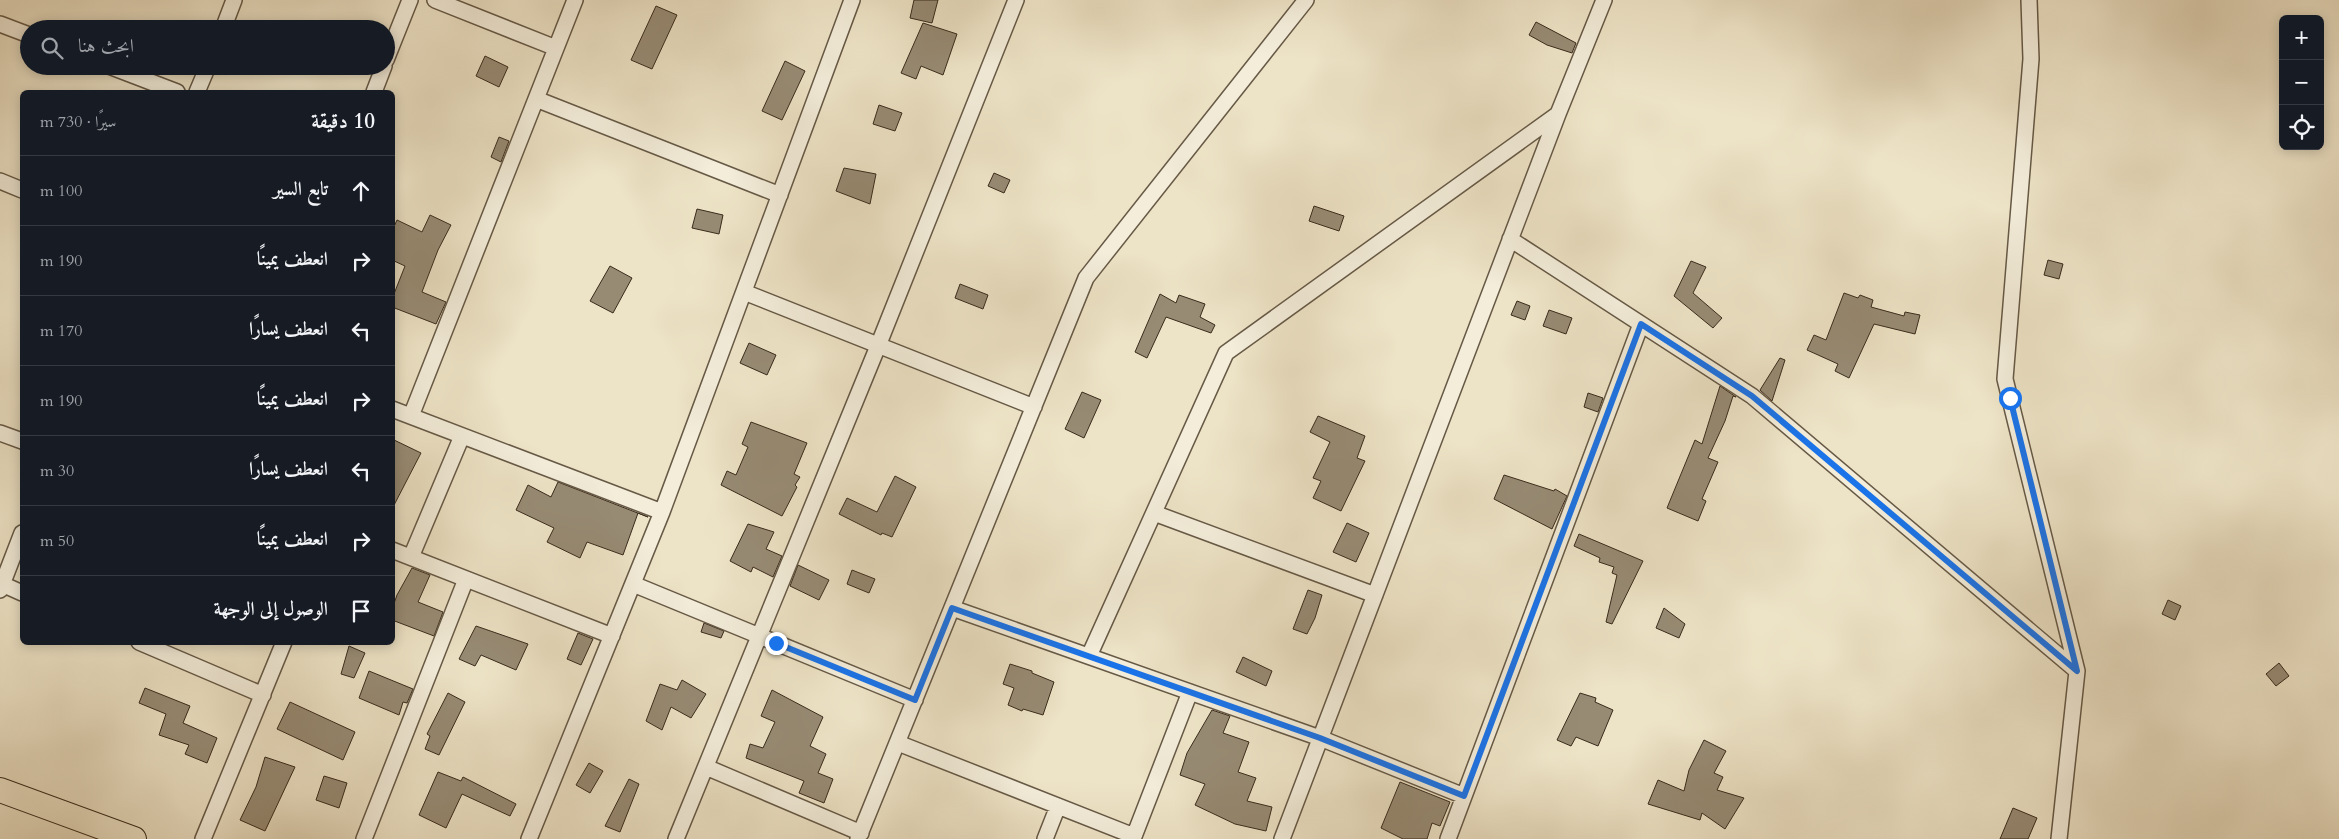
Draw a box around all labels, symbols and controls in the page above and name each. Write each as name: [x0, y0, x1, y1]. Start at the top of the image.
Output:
map controls: [2279, 15, 2324, 150]
button: +: [2279, 15, 2324, 60]
search box: [20, 20, 395, 75]
text: ابحث هنا: [78, 33, 134, 59]
icon: search: [38, 34, 66, 62]
button: −: [2279, 60, 2324, 105]
button: locate: [2279, 105, 2324, 150]
text: 10 دقيقة: [311, 107, 375, 136]
text: سيرًا · 730 m: [40, 111, 116, 133]
text: تابع السير: [273, 176, 328, 202]
icon: ahead: [347, 177, 375, 205]
text: 100 m: [40, 180, 82, 202]
text: انعطف يمينًا: [257, 246, 328, 272]
icon: right: [347, 247, 375, 275]
text: 190 m: [40, 250, 82, 272]
text: انعطف يسارًا: [249, 316, 328, 342]
icon: left: [347, 317, 375, 345]
text: 170 m: [40, 320, 82, 342]
text: انعطف يمينًا: [257, 386, 328, 412]
icon: right: [347, 387, 375, 415]
route start: [1999, 387, 2022, 410]
text: 190 m: [40, 390, 82, 412]
text: انعطف يسارًا: [249, 456, 328, 482]
icon: left: [347, 457, 375, 485]
text: 30 m: [40, 460, 74, 482]
text: انعطف يمينًا: [257, 526, 328, 552]
icon: right: [347, 527, 375, 555]
text: 50 m: [40, 530, 74, 552]
text: الوصول إلى الوجهة: [214, 596, 328, 622]
icon: arrive: [347, 597, 375, 625]
route end: [765, 632, 788, 655]

